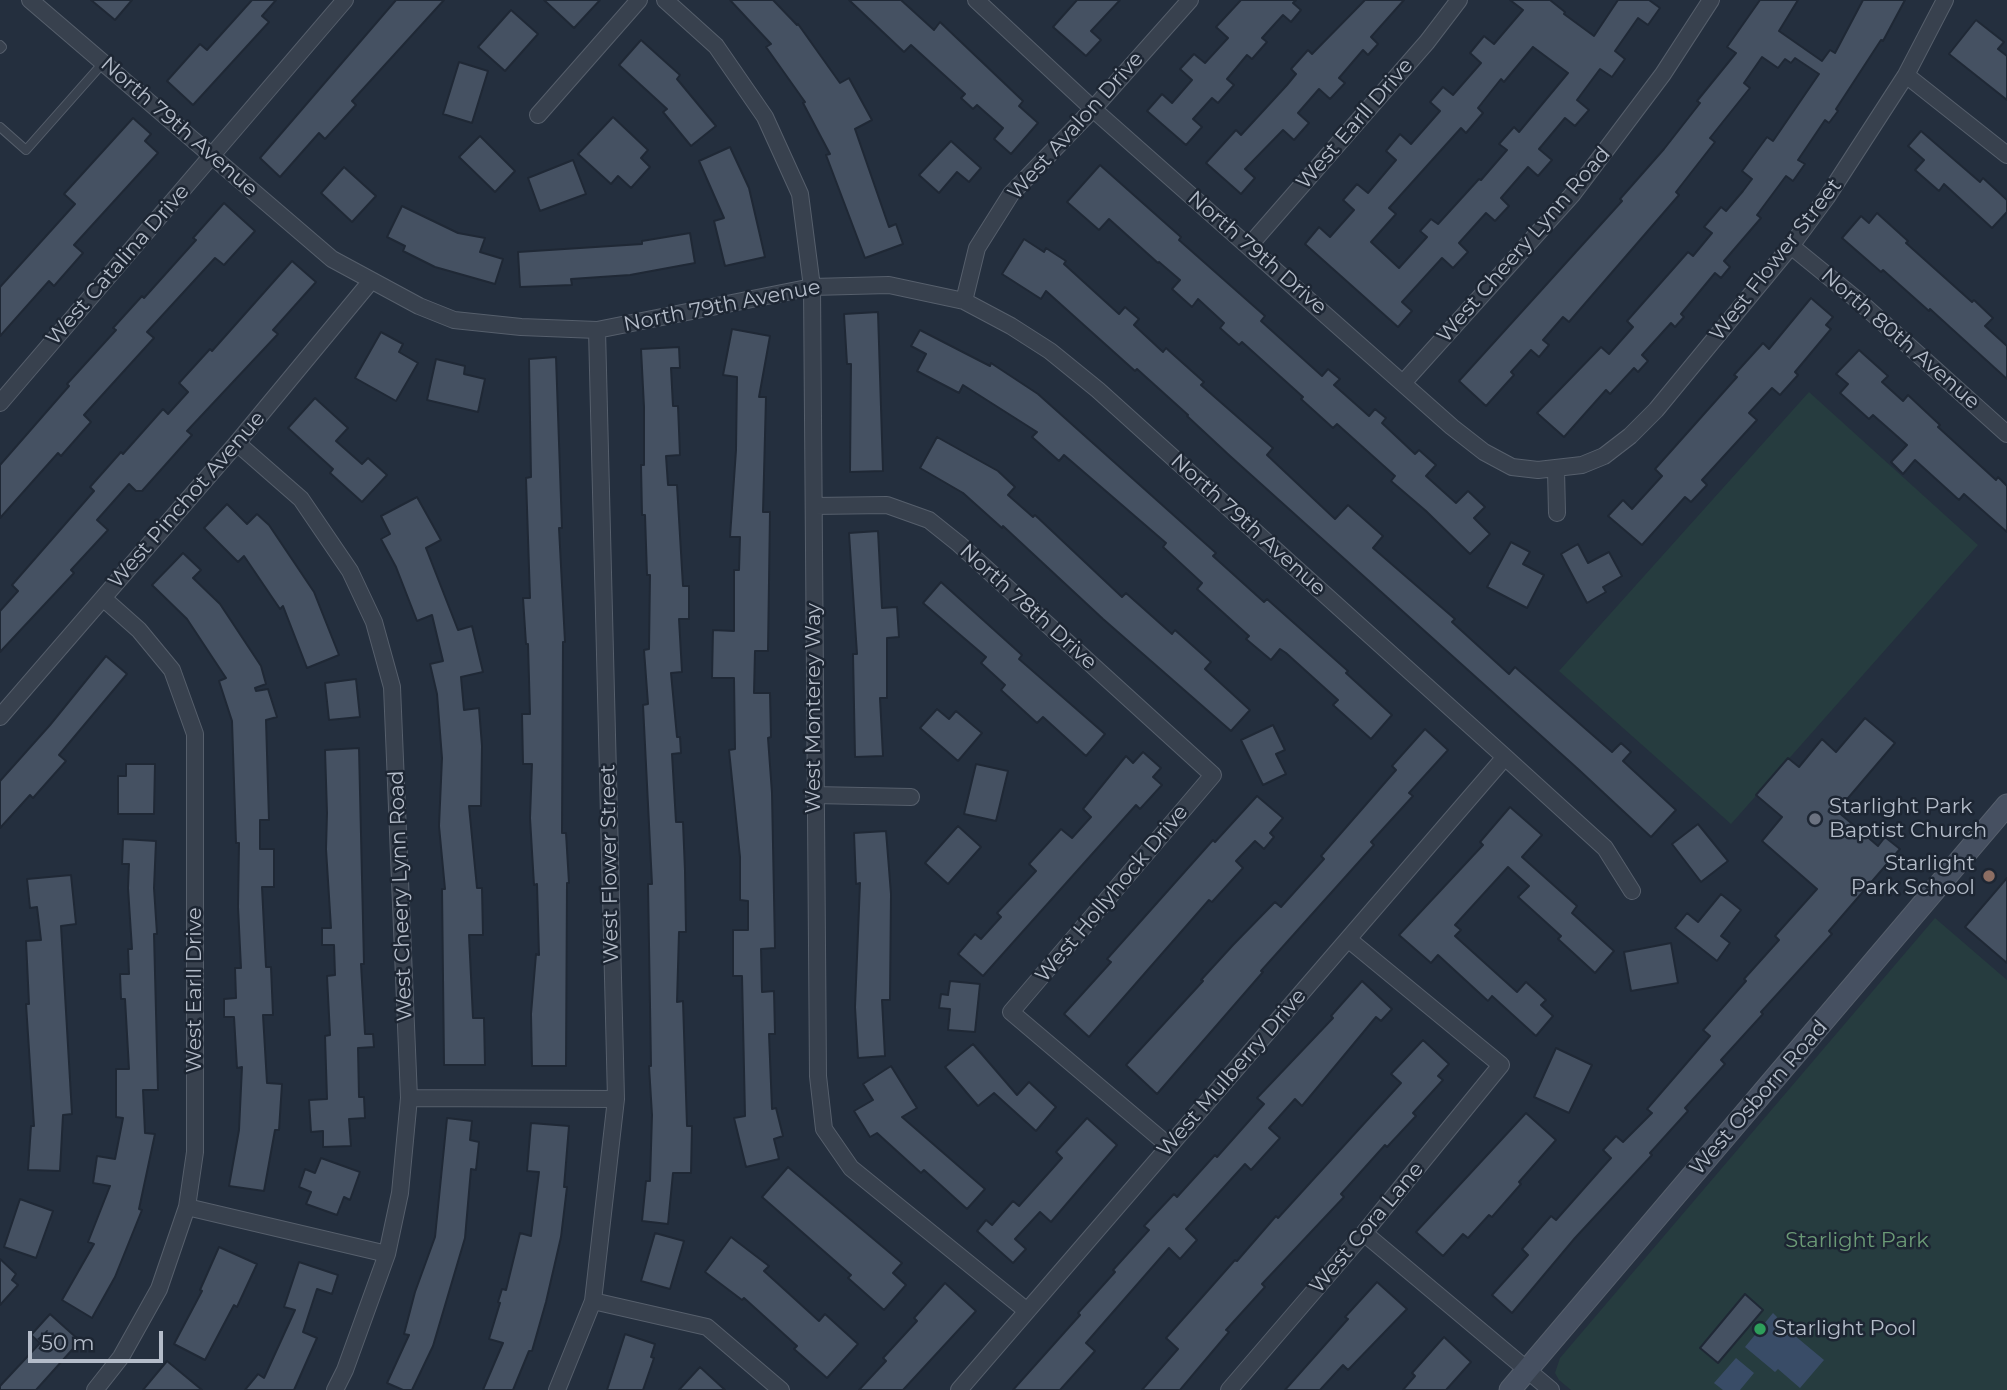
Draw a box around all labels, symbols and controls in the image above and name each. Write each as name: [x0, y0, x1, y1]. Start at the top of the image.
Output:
street label: West Avalon Drive: [1003, 47, 1149, 205]
street label: North 79th Avenue: [95, 52, 263, 202]
street label: West Earll Drive: [1291, 53, 1419, 195]
street label: West Cheery Lynn Road: [1432, 142, 1616, 348]
street label: West Flower Street: [1705, 174, 1847, 346]
street label: West Catalina Drive: [41, 179, 195, 351]
street label: North 79th Drive: [1182, 186, 1332, 320]
street label: North 80th Avenue: [1815, 263, 1985, 415]
street label: North 79th Avenue: [621, 275, 823, 337]
street label: West Pinchot Avenue: [103, 406, 271, 594]
street label: North 79th Avenue: [1165, 449, 1331, 601]
street label: North 78th Drive: [954, 539, 1102, 675]
street label: West Monterey Way: [801, 603, 827, 813]
street label: West Flower Street: [596, 764, 624, 964]
street label: West Cheery Lynn Road: [384, 770, 418, 1022]
place label: Starlight Park Baptist Church: [1829, 794, 1987, 844]
street label: West Hollyhock Drive: [1030, 800, 1194, 988]
marker: Starlight Park Baptist Church: [1807, 811, 1823, 827]
place label: Starlight Park School: [1851, 851, 1975, 901]
marker: Starlight Park School: [1981, 868, 1997, 884]
street label: West Earll Drive: [182, 907, 208, 1073]
street label: West Mulberry Drive: [1152, 984, 1312, 1162]
street label: West Osborn Road: [1685, 1015, 1833, 1181]
street label: West Cora Lane: [1305, 1157, 1429, 1299]
park label: Starlight Park: [1785, 1228, 1929, 1254]
scale bar: [32, 1316, 166, 1360]
place label: Starlight Pool: [1774, 1316, 1916, 1342]
marker: Starlight Pool: [1752, 1321, 1768, 1337]
text: 50 m: [41, 1330, 95, 1355]

